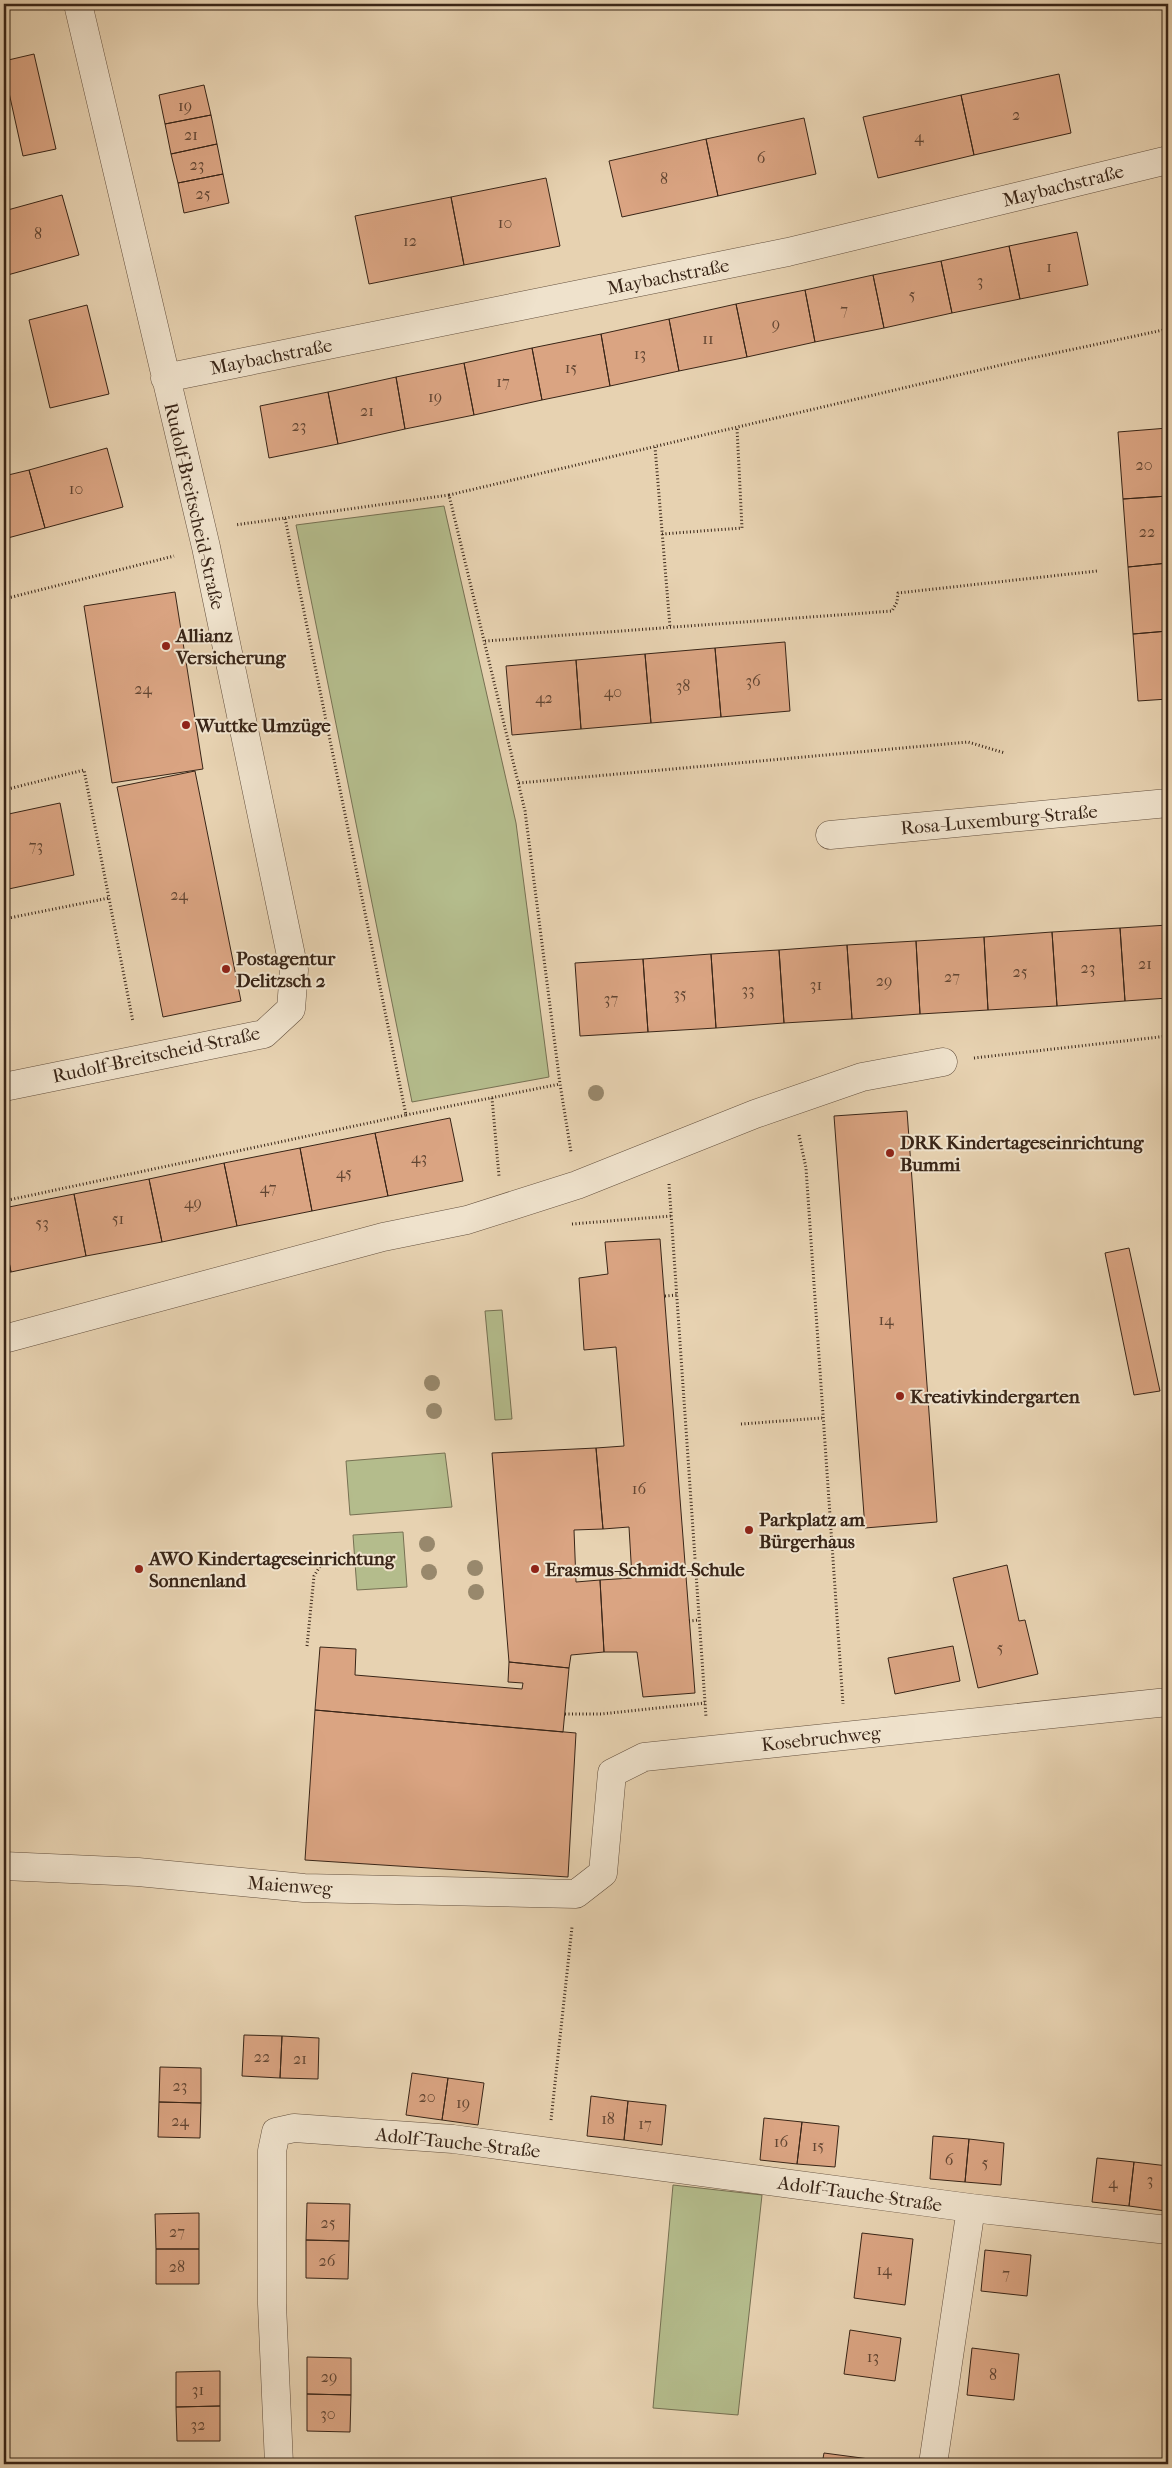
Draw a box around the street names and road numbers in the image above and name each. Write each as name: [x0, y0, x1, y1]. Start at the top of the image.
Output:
street label: Maybachstraße: [1000, 160, 1126, 212]
street label: Maybachstraße: [605, 254, 731, 300]
street label: Maybachstraße: [208, 334, 334, 380]
street label: Rudolf-Breitscheid-Straße: [159, 401, 229, 612]
street label: Rosa-Luxemburg-Straße: [900, 800, 1098, 840]
street label: Rudolf-Breitscheid-Straße: [50, 1022, 262, 1088]
street label: Kosebruchweg: [760, 1722, 883, 1756]
street label: Maienweg: [247, 1872, 334, 1900]
street label: Adolf-Tauche-Straße: [373, 2123, 541, 2163]
street label: Adolf-Tauche-Straße: [775, 2171, 943, 2216]

